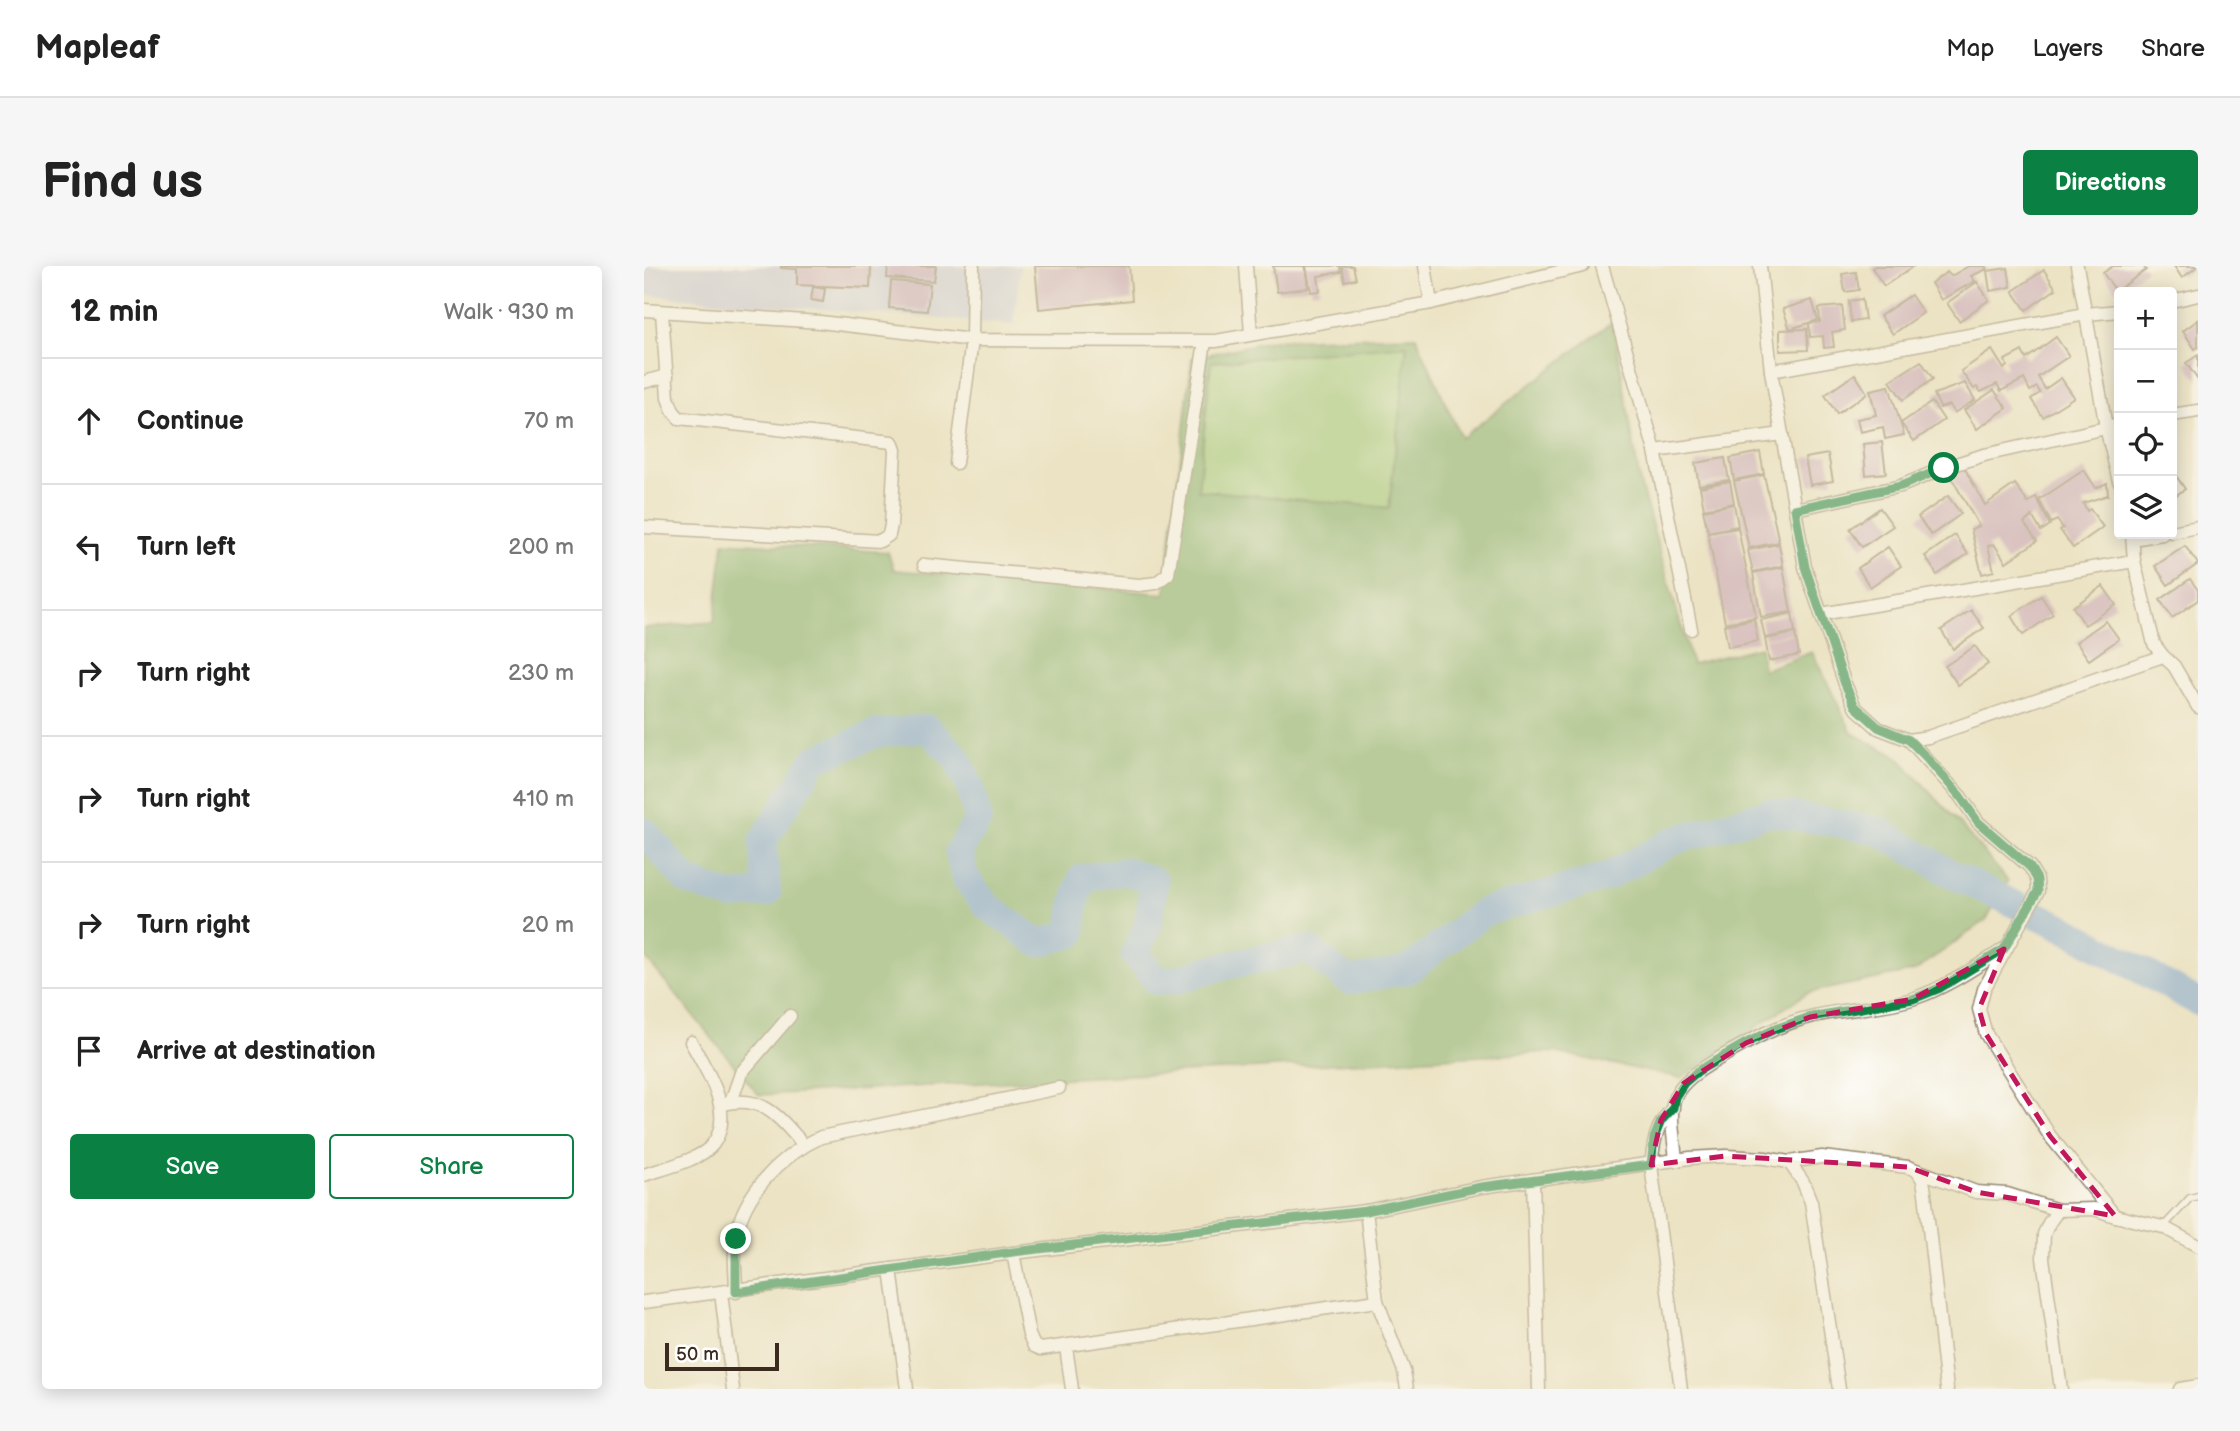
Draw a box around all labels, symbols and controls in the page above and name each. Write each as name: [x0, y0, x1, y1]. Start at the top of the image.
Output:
text: Mapleaf: [35, 28, 160, 68]
text: Map: [1946, 34, 1994, 63]
text: Layers: [2032, 34, 2103, 63]
text: Share: [2141, 34, 2205, 63]
button: Directions: [2023, 150, 2198, 215]
text: Find us: [42, 153, 203, 212]
map controls: [2114, 287, 2177, 539]
button: +: [2114, 287, 2177, 350]
text: 12 min: [70, 294, 158, 330]
text: Walk · 930 m: [444, 298, 574, 326]
button: −: [2114, 350, 2177, 413]
icon: ahead: [70, 402, 108, 440]
text: Continue: [137, 406, 244, 437]
text: 70 m: [524, 407, 574, 435]
button: locate: [2114, 413, 2177, 476]
route start: [1928, 452, 1959, 483]
button: layers: [2114, 476, 2177, 539]
icon: left: [70, 528, 108, 566]
text: Turn left: [137, 532, 236, 563]
text: 200 m: [508, 533, 574, 561]
icon: right: [70, 654, 108, 692]
text: Turn right: [137, 658, 250, 689]
text: 230 m: [508, 659, 574, 687]
icon: right: [70, 780, 108, 818]
text: Turn right: [137, 784, 250, 815]
text: 410 m: [512, 785, 574, 813]
icon: right: [70, 906, 108, 944]
text: Turn right: [137, 910, 250, 941]
text: 20 m: [522, 911, 574, 939]
icon: arrive: [70, 1032, 108, 1070]
text: Arrive at destination: [137, 1036, 376, 1067]
button: Save: [70, 1134, 315, 1199]
button: Share: [329, 1134, 574, 1199]
route end: [720, 1223, 751, 1254]
scale bar: [665, 1340, 779, 1372]
text: 50 m: [676, 1343, 719, 1366]

